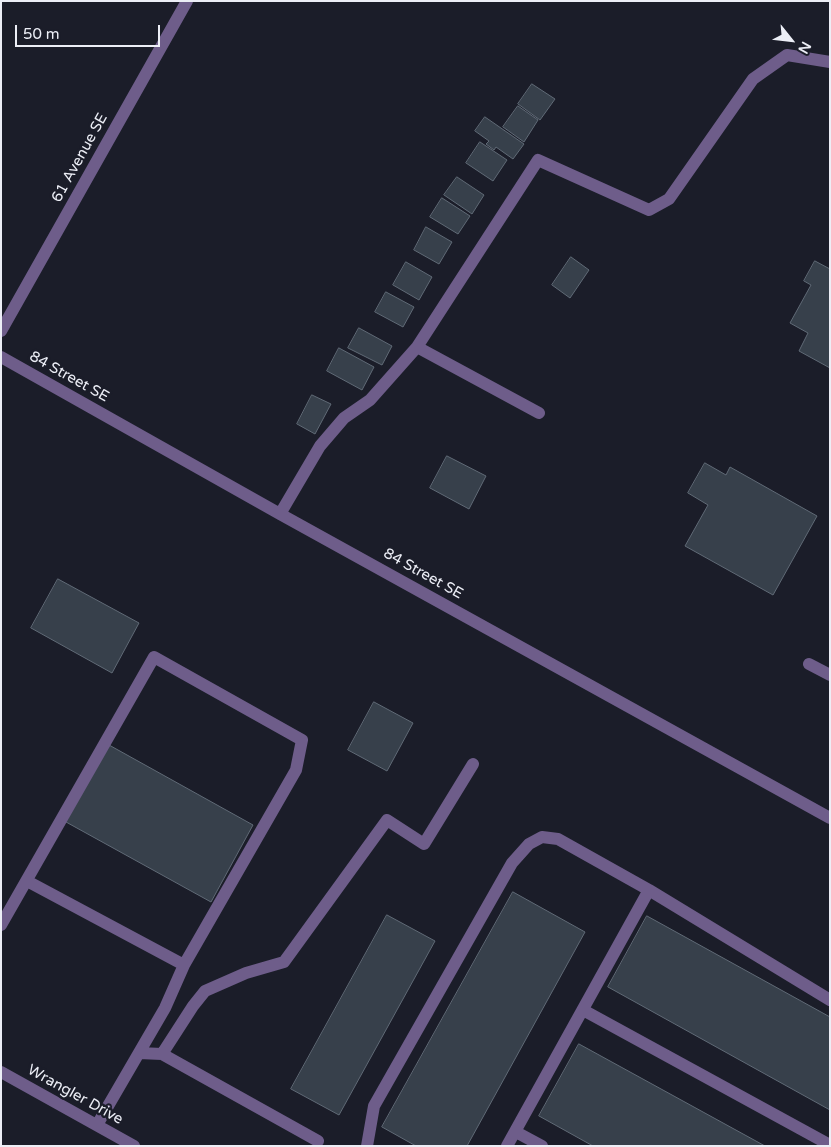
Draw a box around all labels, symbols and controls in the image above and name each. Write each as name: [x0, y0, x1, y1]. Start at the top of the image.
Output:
scale bar: [18, 15, 162, 47]
north arrow: [766, 15, 816, 65]
text: 50 m: [23, 25, 60, 43]
text: N: [794, 38, 815, 57]
street label: 61 Avenue SE: [48, 110, 112, 206]
street label: 84 Street SE: [26, 348, 112, 406]
street label: 84 Street SE: [380, 545, 466, 603]
street label: Wrangler Drive: [24, 1061, 126, 1129]

